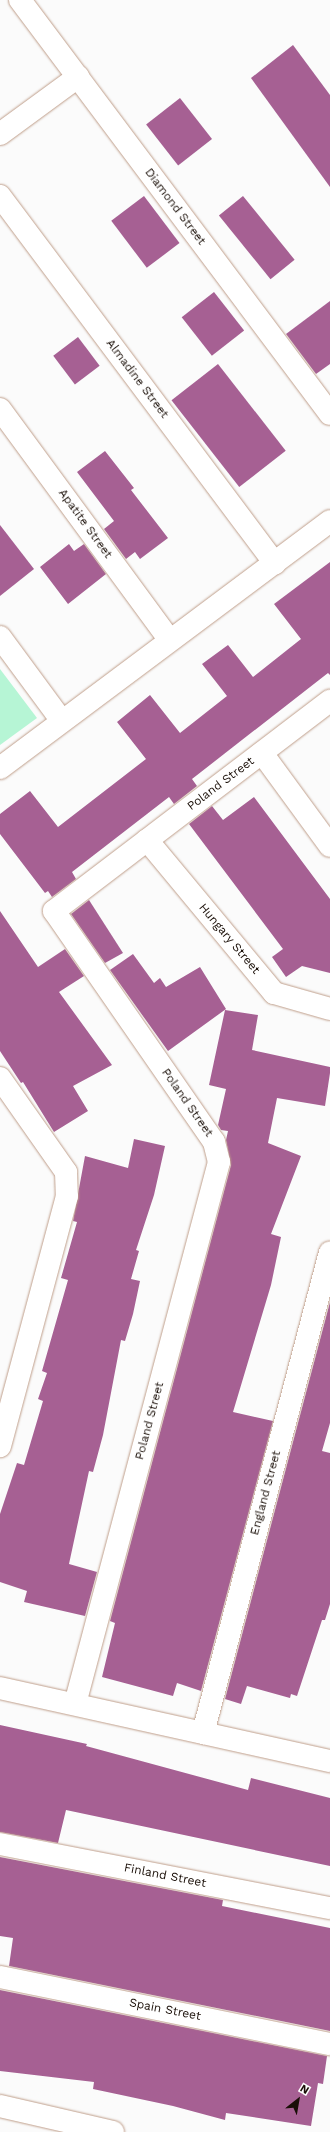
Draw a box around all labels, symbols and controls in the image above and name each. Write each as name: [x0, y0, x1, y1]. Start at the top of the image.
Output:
street label: Diamond Street: [141, 166, 209, 248]
street label: Almadine Street: [103, 337, 171, 421]
street label: Apatite Street: [55, 486, 115, 562]
street label: Poland Street: [185, 754, 257, 814]
street label: Hungary Street: [195, 901, 263, 977]
street label: Poland Street: [158, 1066, 216, 1140]
street label: Poland Street: [133, 1380, 167, 1462]
street label: England Street: [248, 1449, 284, 1537]
street label: Finland Street: [123, 1861, 207, 1891]
street label: Spain Street: [128, 1996, 202, 2024]
north arrow: [278, 2080, 318, 2120]
text: N: [298, 2082, 311, 2097]

